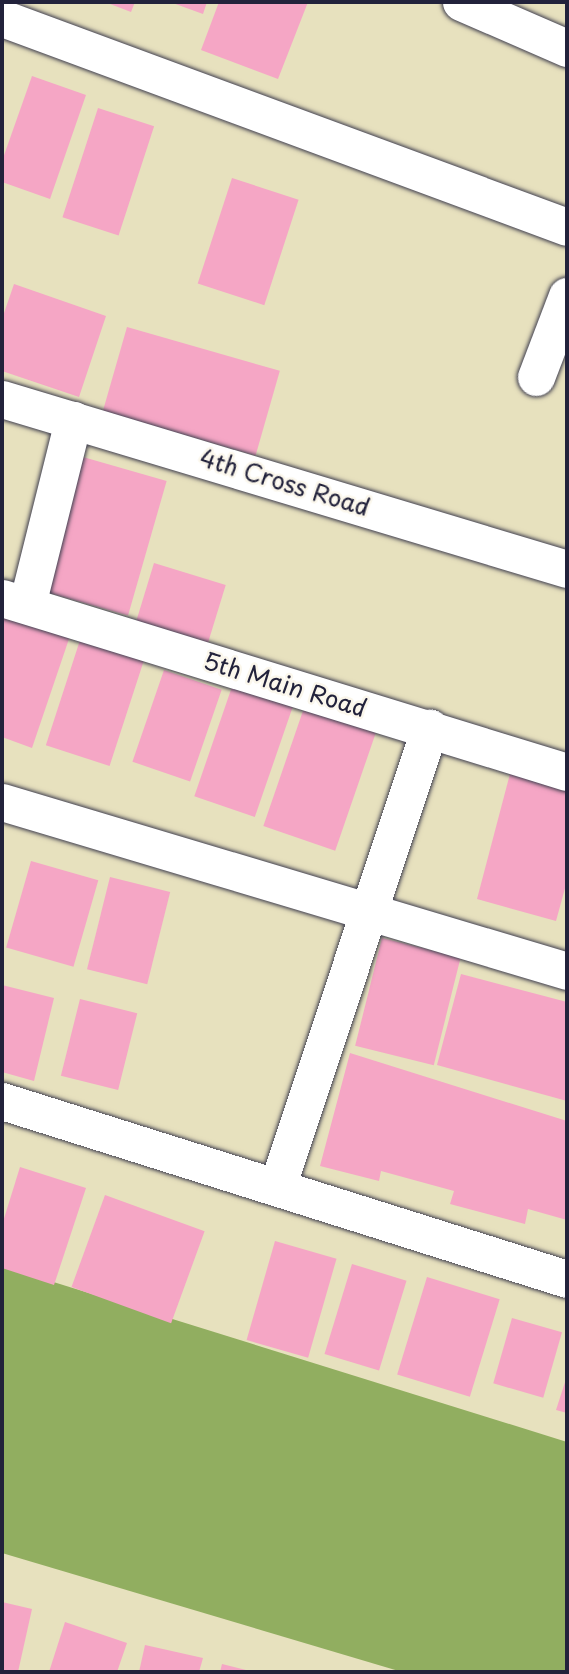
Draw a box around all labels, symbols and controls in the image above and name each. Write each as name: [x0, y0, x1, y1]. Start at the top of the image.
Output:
street label: 4th Cross Road: [196, 442, 374, 522]
street label: 5th Main Road: [199, 645, 371, 723]

